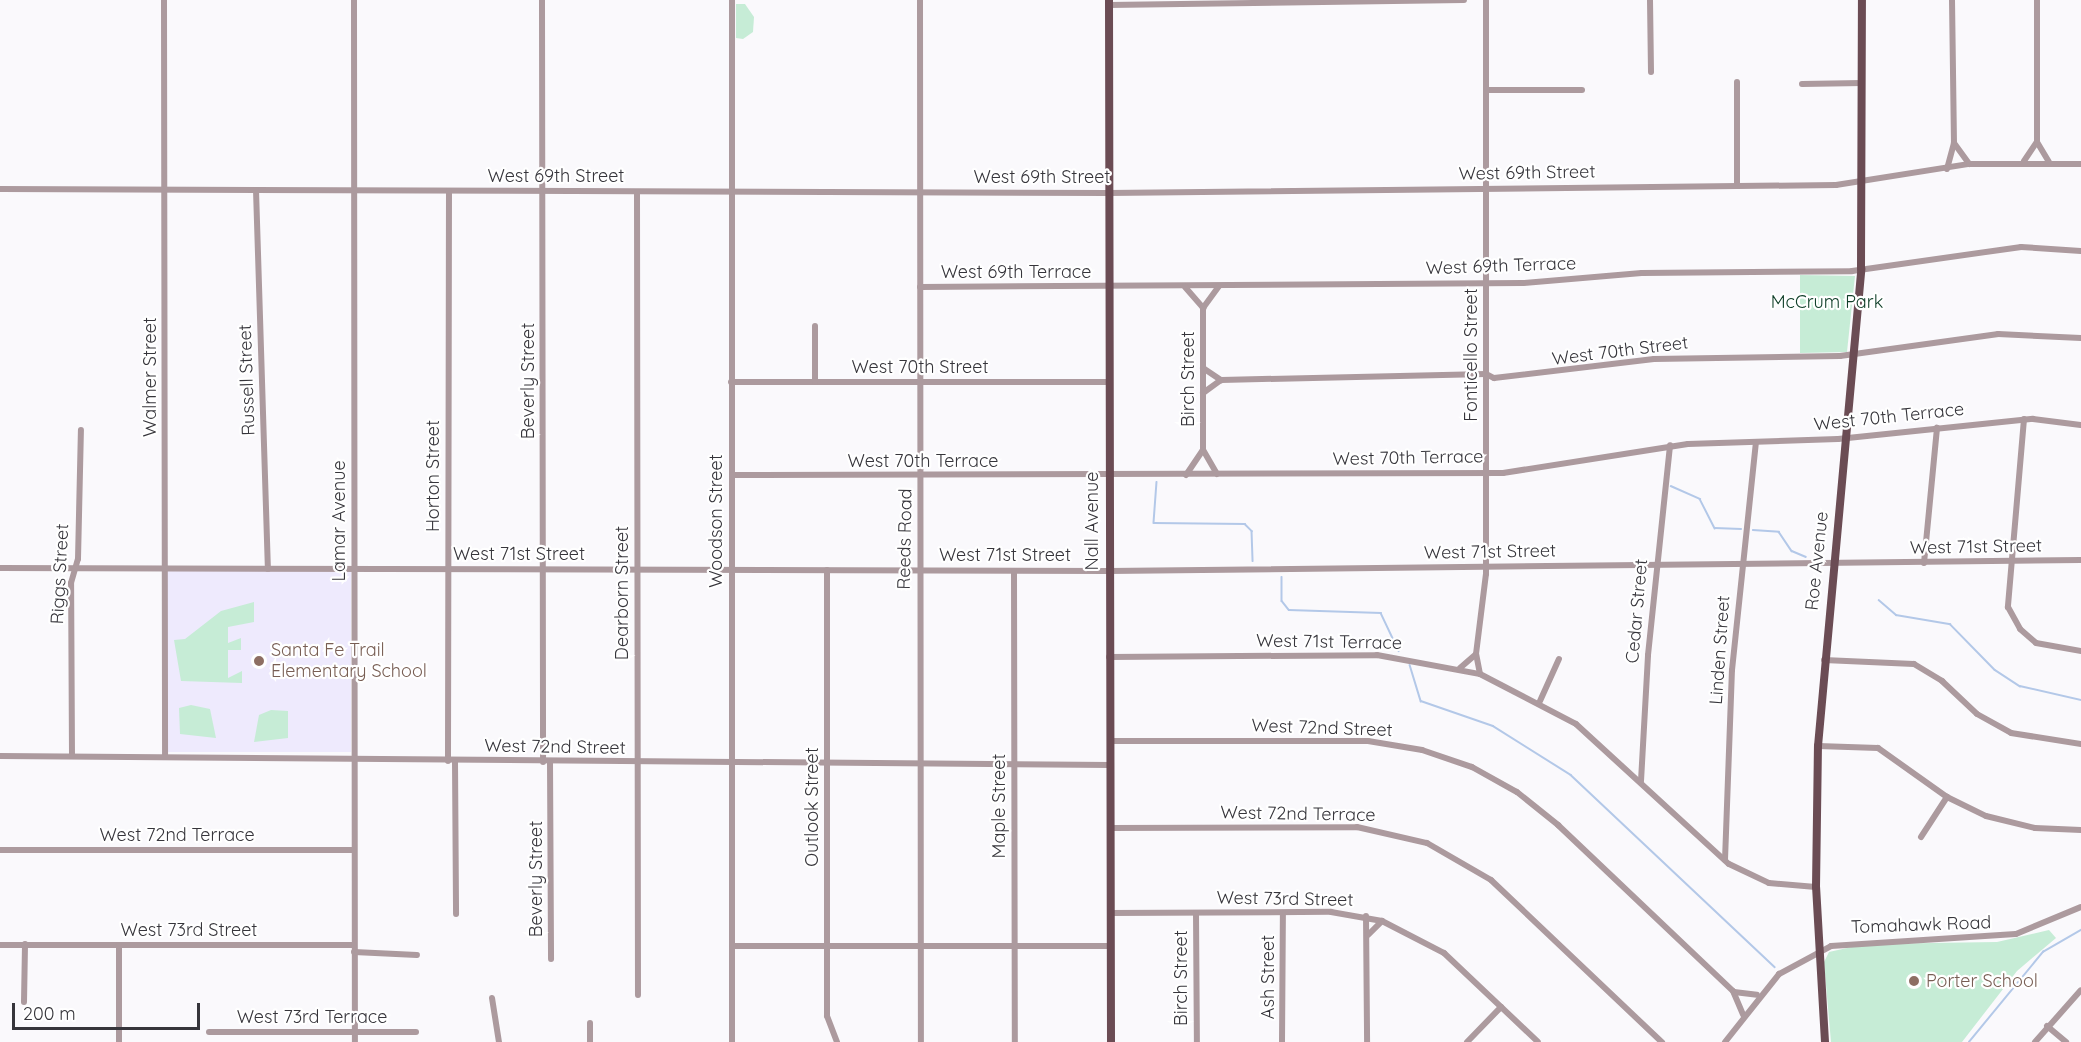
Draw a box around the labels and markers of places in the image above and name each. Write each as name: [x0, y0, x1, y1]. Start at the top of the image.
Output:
place label: Santa Fe Trail Elementary School: [271, 640, 427, 682]
marker: Santa Fe Trail Elementary School: [252, 654, 266, 668]
place label: Porter School: [1926, 970, 2038, 992]
marker: Porter School: [1907, 974, 1921, 988]

